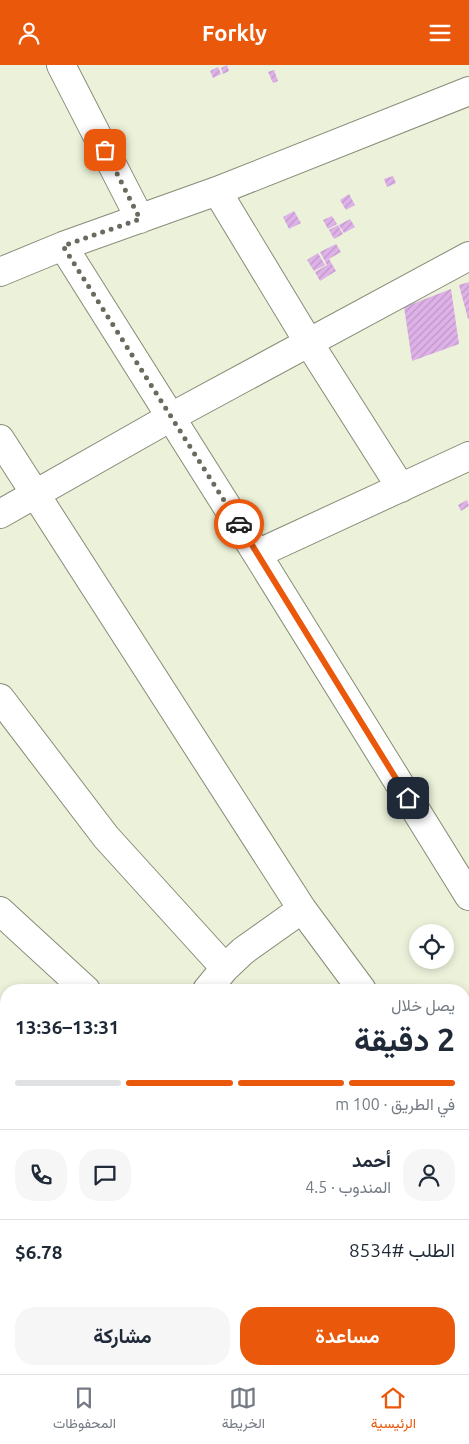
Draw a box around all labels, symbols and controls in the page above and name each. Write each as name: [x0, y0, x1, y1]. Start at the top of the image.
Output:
icon: person: [15, 19, 43, 47]
icon: menu: [426, 19, 454, 47]
text: Forkly: [202, 20, 267, 45]
pin: [84, 129, 126, 171]
icon: bag: [91, 136, 119, 164]
courier: [214, 499, 264, 549]
icon: car: [225, 510, 253, 538]
pin: [387, 777, 429, 819]
icon: home: [394, 784, 422, 812]
map controls: [409, 924, 454, 969]
button: locate: [409, 924, 454, 969]
text: يصل خلال: [391, 996, 455, 1014]
text: 13:31–13:36: [15, 1016, 120, 1038]
text: 2 دقيقة: [354, 1021, 455, 1057]
text: في الطريق · 100 m: [335, 1095, 455, 1113]
button: phone: [15, 1149, 67, 1201]
button: chat: [79, 1149, 131, 1201]
text: أحمد: [352, 1149, 391, 1171]
button: person: [403, 1149, 455, 1201]
text: المندوب · 4.5: [305, 1178, 391, 1196]
text: الطلب #8534: [349, 1239, 455, 1261]
text: $6.78: [15, 1241, 63, 1263]
button: مشاركة: [15, 1307, 230, 1365]
button: مساعدة: [240, 1307, 455, 1365]
tab: المحفوظات: [53, 1384, 116, 1436]
tab: الخريطة: [222, 1384, 265, 1436]
tab: الرئيسية: [371, 1384, 416, 1436]

